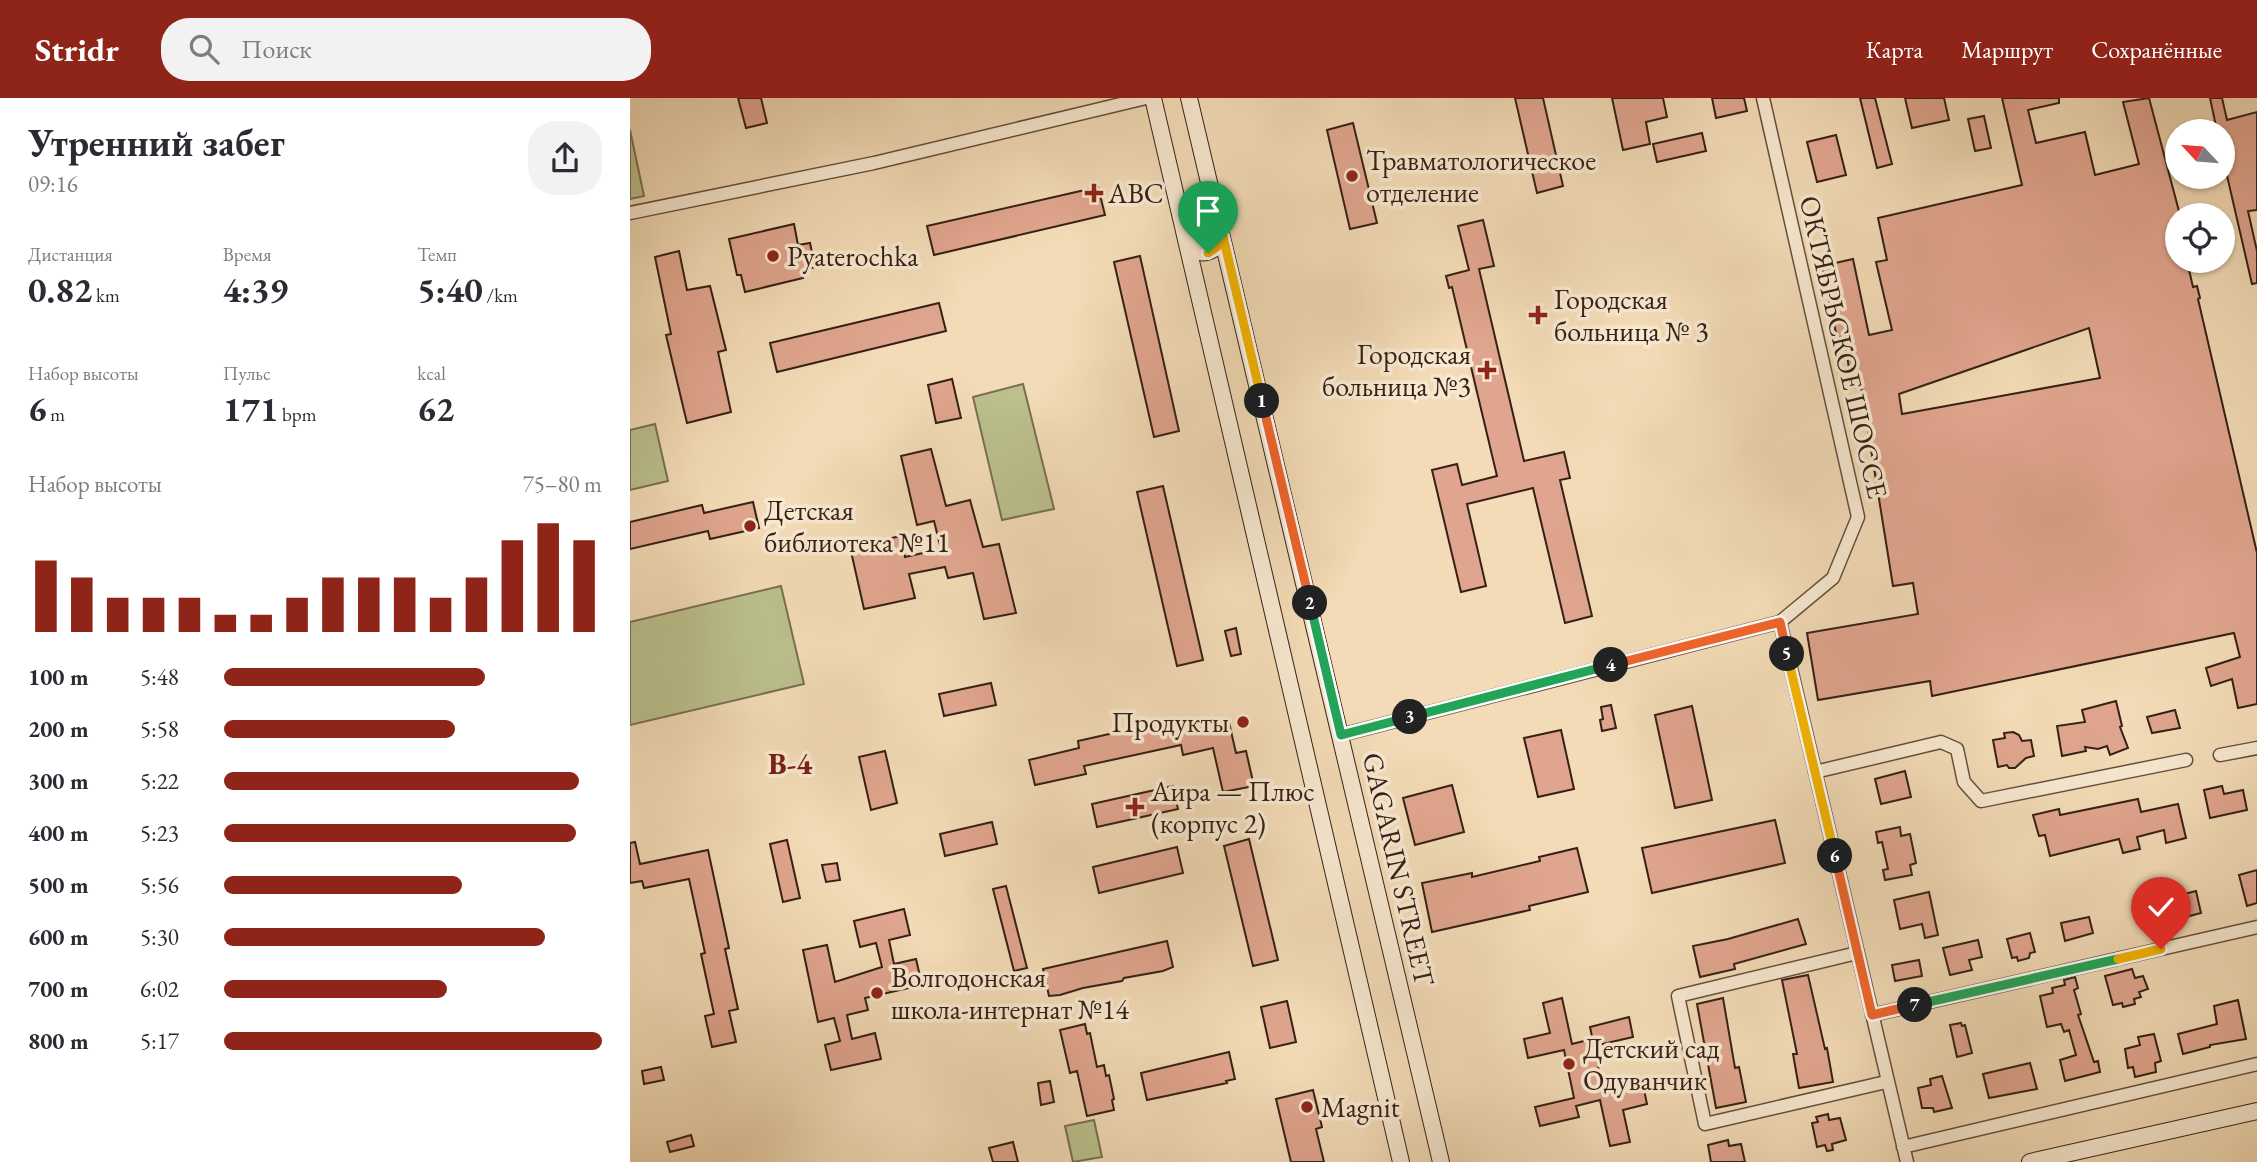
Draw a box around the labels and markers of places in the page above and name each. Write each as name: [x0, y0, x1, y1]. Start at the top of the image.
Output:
place label: Травматологическое отделение: [1366, 142, 1596, 210]
marker: Травматологическое отделение: [1344, 168, 1360, 184]
place label: ABC: [1107, 175, 1164, 211]
pin: [1178, 181, 1238, 253]
marker: ABC: [1086, 185, 1102, 201]
place label: Pyaterochka: [787, 238, 919, 274]
marker: Pyaterochka: [765, 248, 781, 264]
place label: Городская больница № 3: [1554, 281, 1709, 349]
marker: Городская больница № 3: [1528, 305, 1548, 325]
place label: Городская больница №3: [1322, 336, 1471, 404]
marker: Городская больница №3: [1477, 360, 1497, 380]
pin: 1: [1244, 384, 1280, 418]
place label: Детская библиотека №11: [764, 492, 950, 560]
marker: Детская библиотека №11: [742, 518, 758, 534]
pin: 2: [1292, 586, 1328, 620]
pin: 5: [1770, 636, 1804, 672]
pin: 4: [1594, 648, 1628, 682]
pin: 3: [1392, 700, 1428, 734]
place label: Продукты: [1111, 704, 1229, 740]
marker: Продукты: [1235, 714, 1251, 730]
place label: Аира — Плюс (корпус 2): [1150, 773, 1315, 841]
marker: Аира — Плюс (корпус 2): [1125, 797, 1145, 817]
pin: 6: [1818, 838, 1852, 874]
pin: [2131, 877, 2191, 949]
place label: Волгодонская школа-интернат №14: [891, 959, 1130, 1027]
marker: Волгодонская школа-интернат №14: [869, 985, 885, 1001]
pin: 7: [1898, 988, 1932, 1023]
place label: Детский сад Одуванчик: [1583, 1030, 1720, 1098]
marker: Детский сад Одуванчик: [1561, 1056, 1577, 1072]
place label: Magnit: [1321, 1089, 1400, 1125]
marker: Magnit: [1299, 1099, 1315, 1115]

